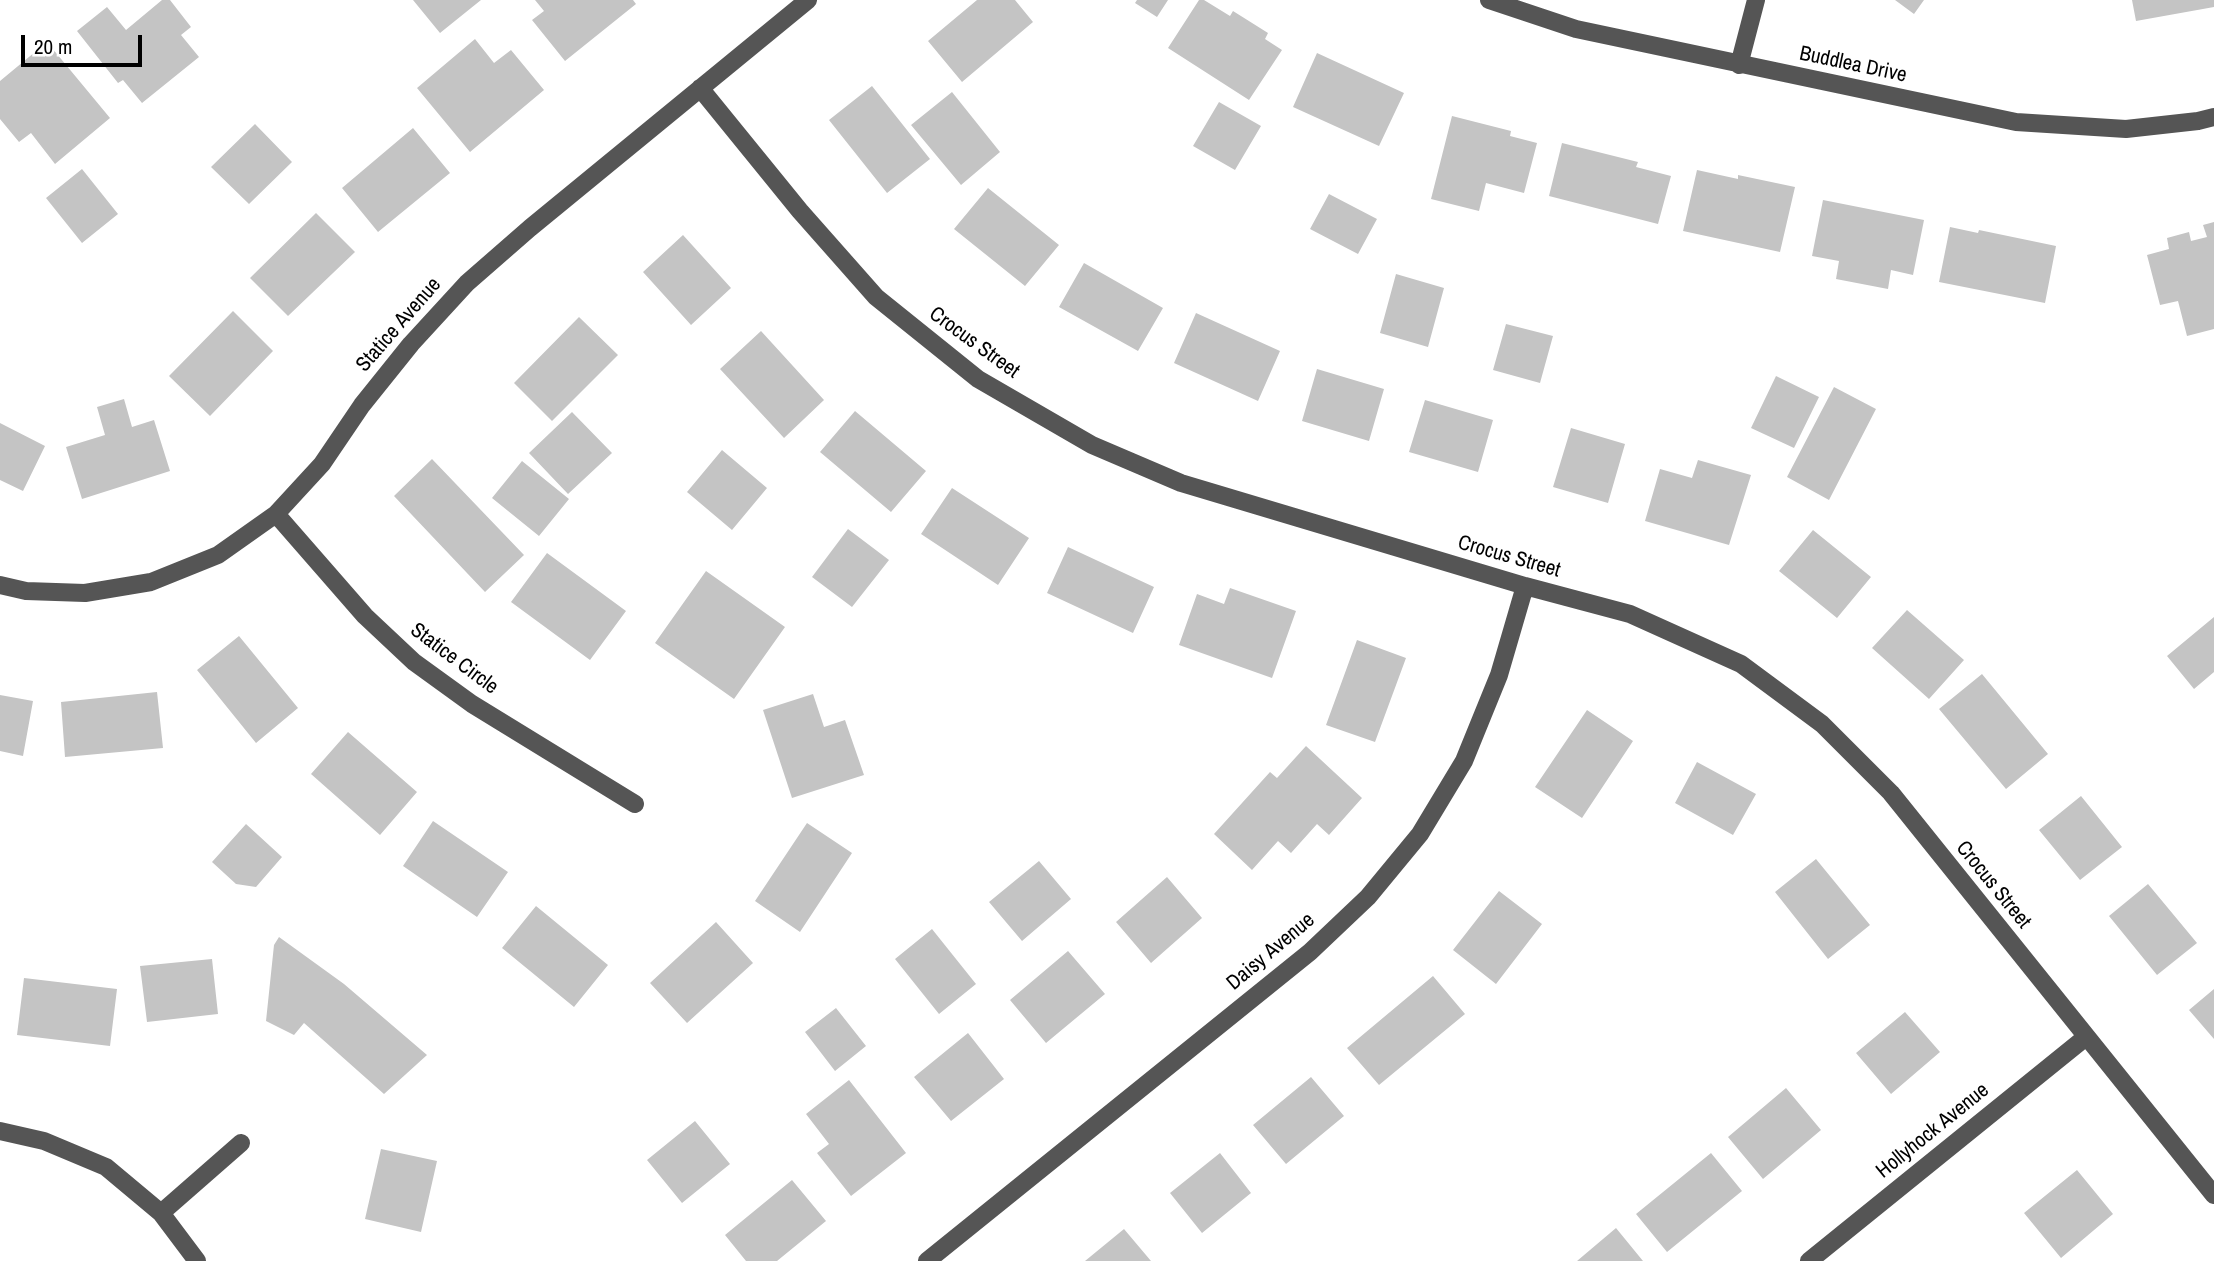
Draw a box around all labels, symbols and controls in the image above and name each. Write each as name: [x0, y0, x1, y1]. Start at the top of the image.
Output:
scale bar: [24, 21, 145, 65]
text: 20 m: [34, 32, 72, 61]
street label: Buddlea Drive: [1797, 41, 1909, 89]
street label: Statice Avenue: [351, 273, 447, 377]
street label: Crocus Street: [924, 302, 1024, 384]
street label: Crocus Street: [1455, 530, 1563, 584]
street label: Statice Circle: [405, 618, 503, 700]
street label: Crocus Street: [1950, 836, 2036, 934]
street label: Daisy Avenue: [1222, 908, 1320, 996]
street label: Hollyhock Avenue: [1872, 1078, 1994, 1184]

